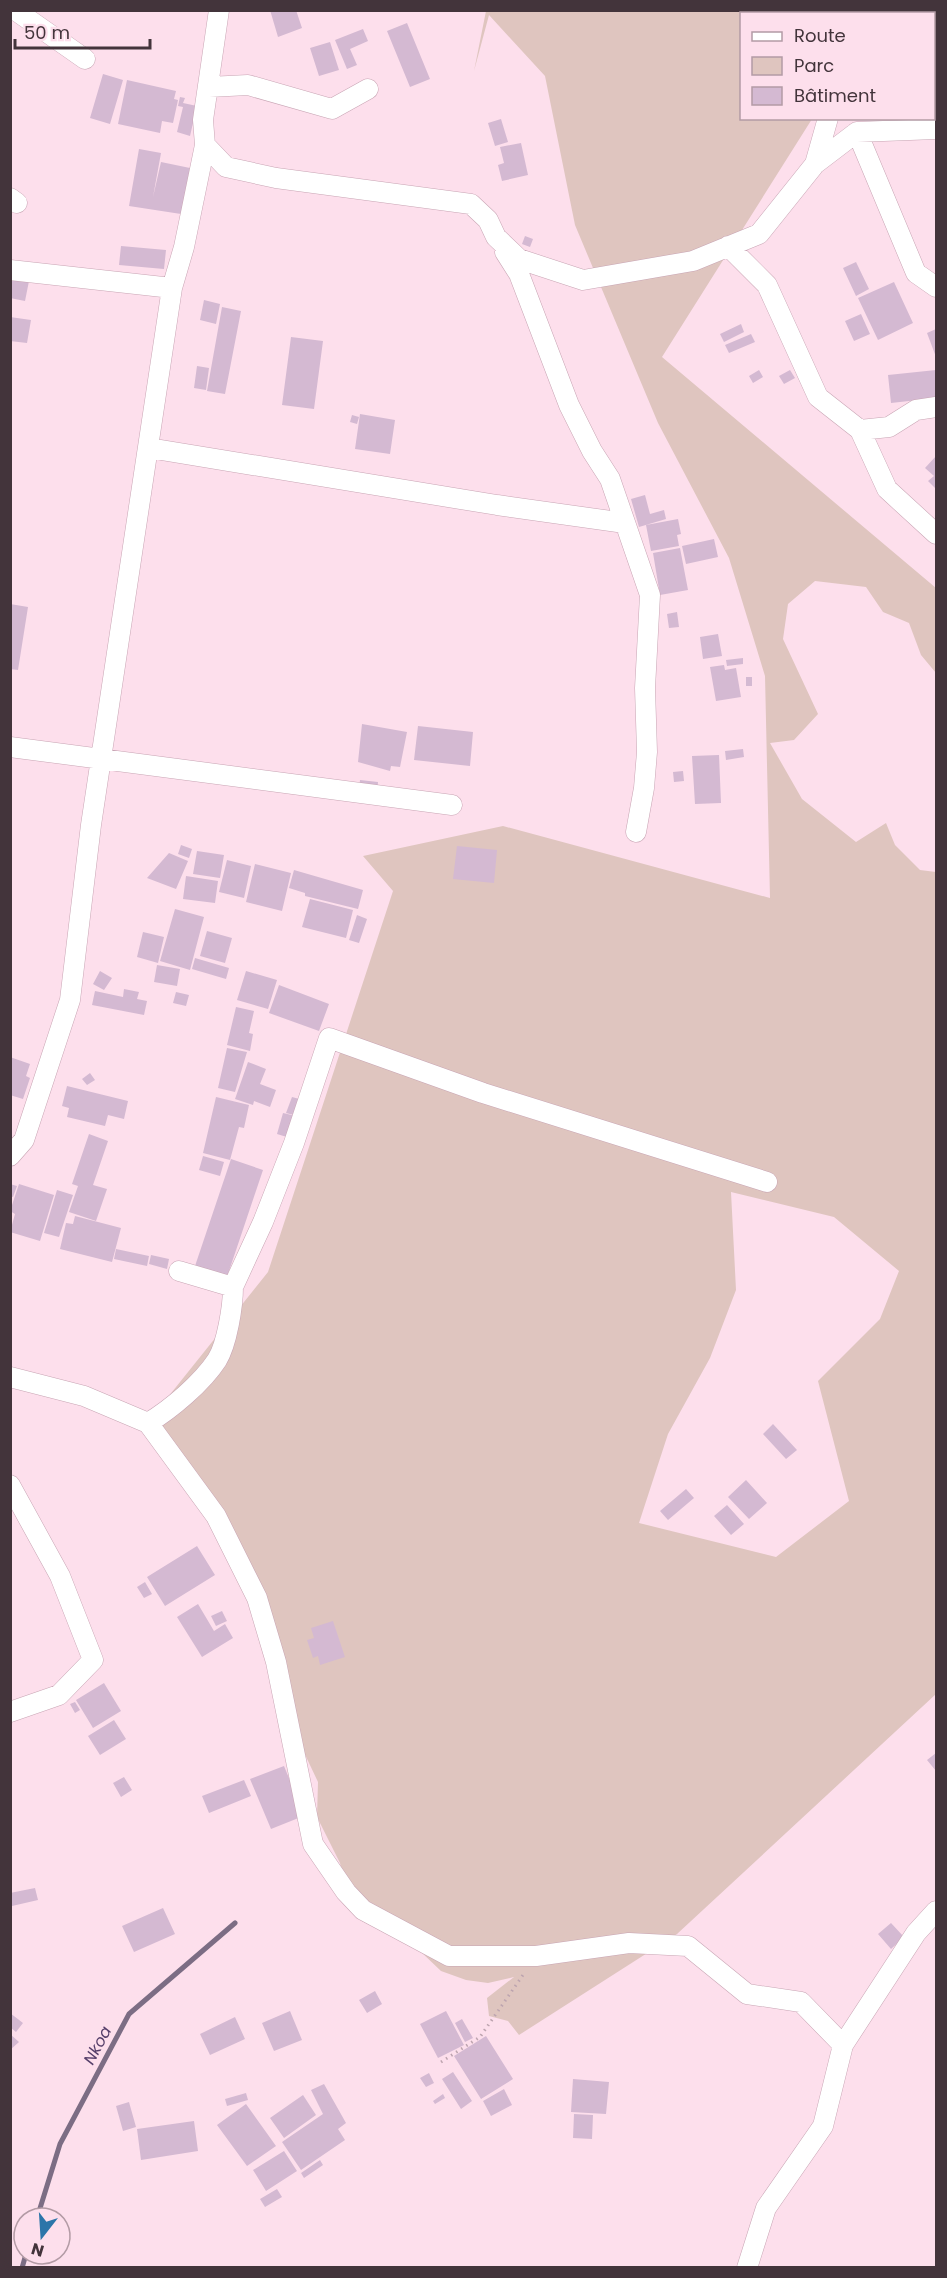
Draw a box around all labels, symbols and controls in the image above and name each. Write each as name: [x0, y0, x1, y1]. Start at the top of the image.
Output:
scale bar: [15, 12, 150, 50]
legend: [740, 12, 935, 120]
text: 50 m: [24, 20, 70, 45]
text: Route: [794, 23, 846, 48]
text: Parc: [794, 53, 834, 78]
text: Bâtiment: [794, 83, 876, 108]
water label: Nkoa: [78, 2022, 117, 2069]
north arrow: [12, 2206, 72, 2266]
text: N: [29, 2237, 47, 2263]

